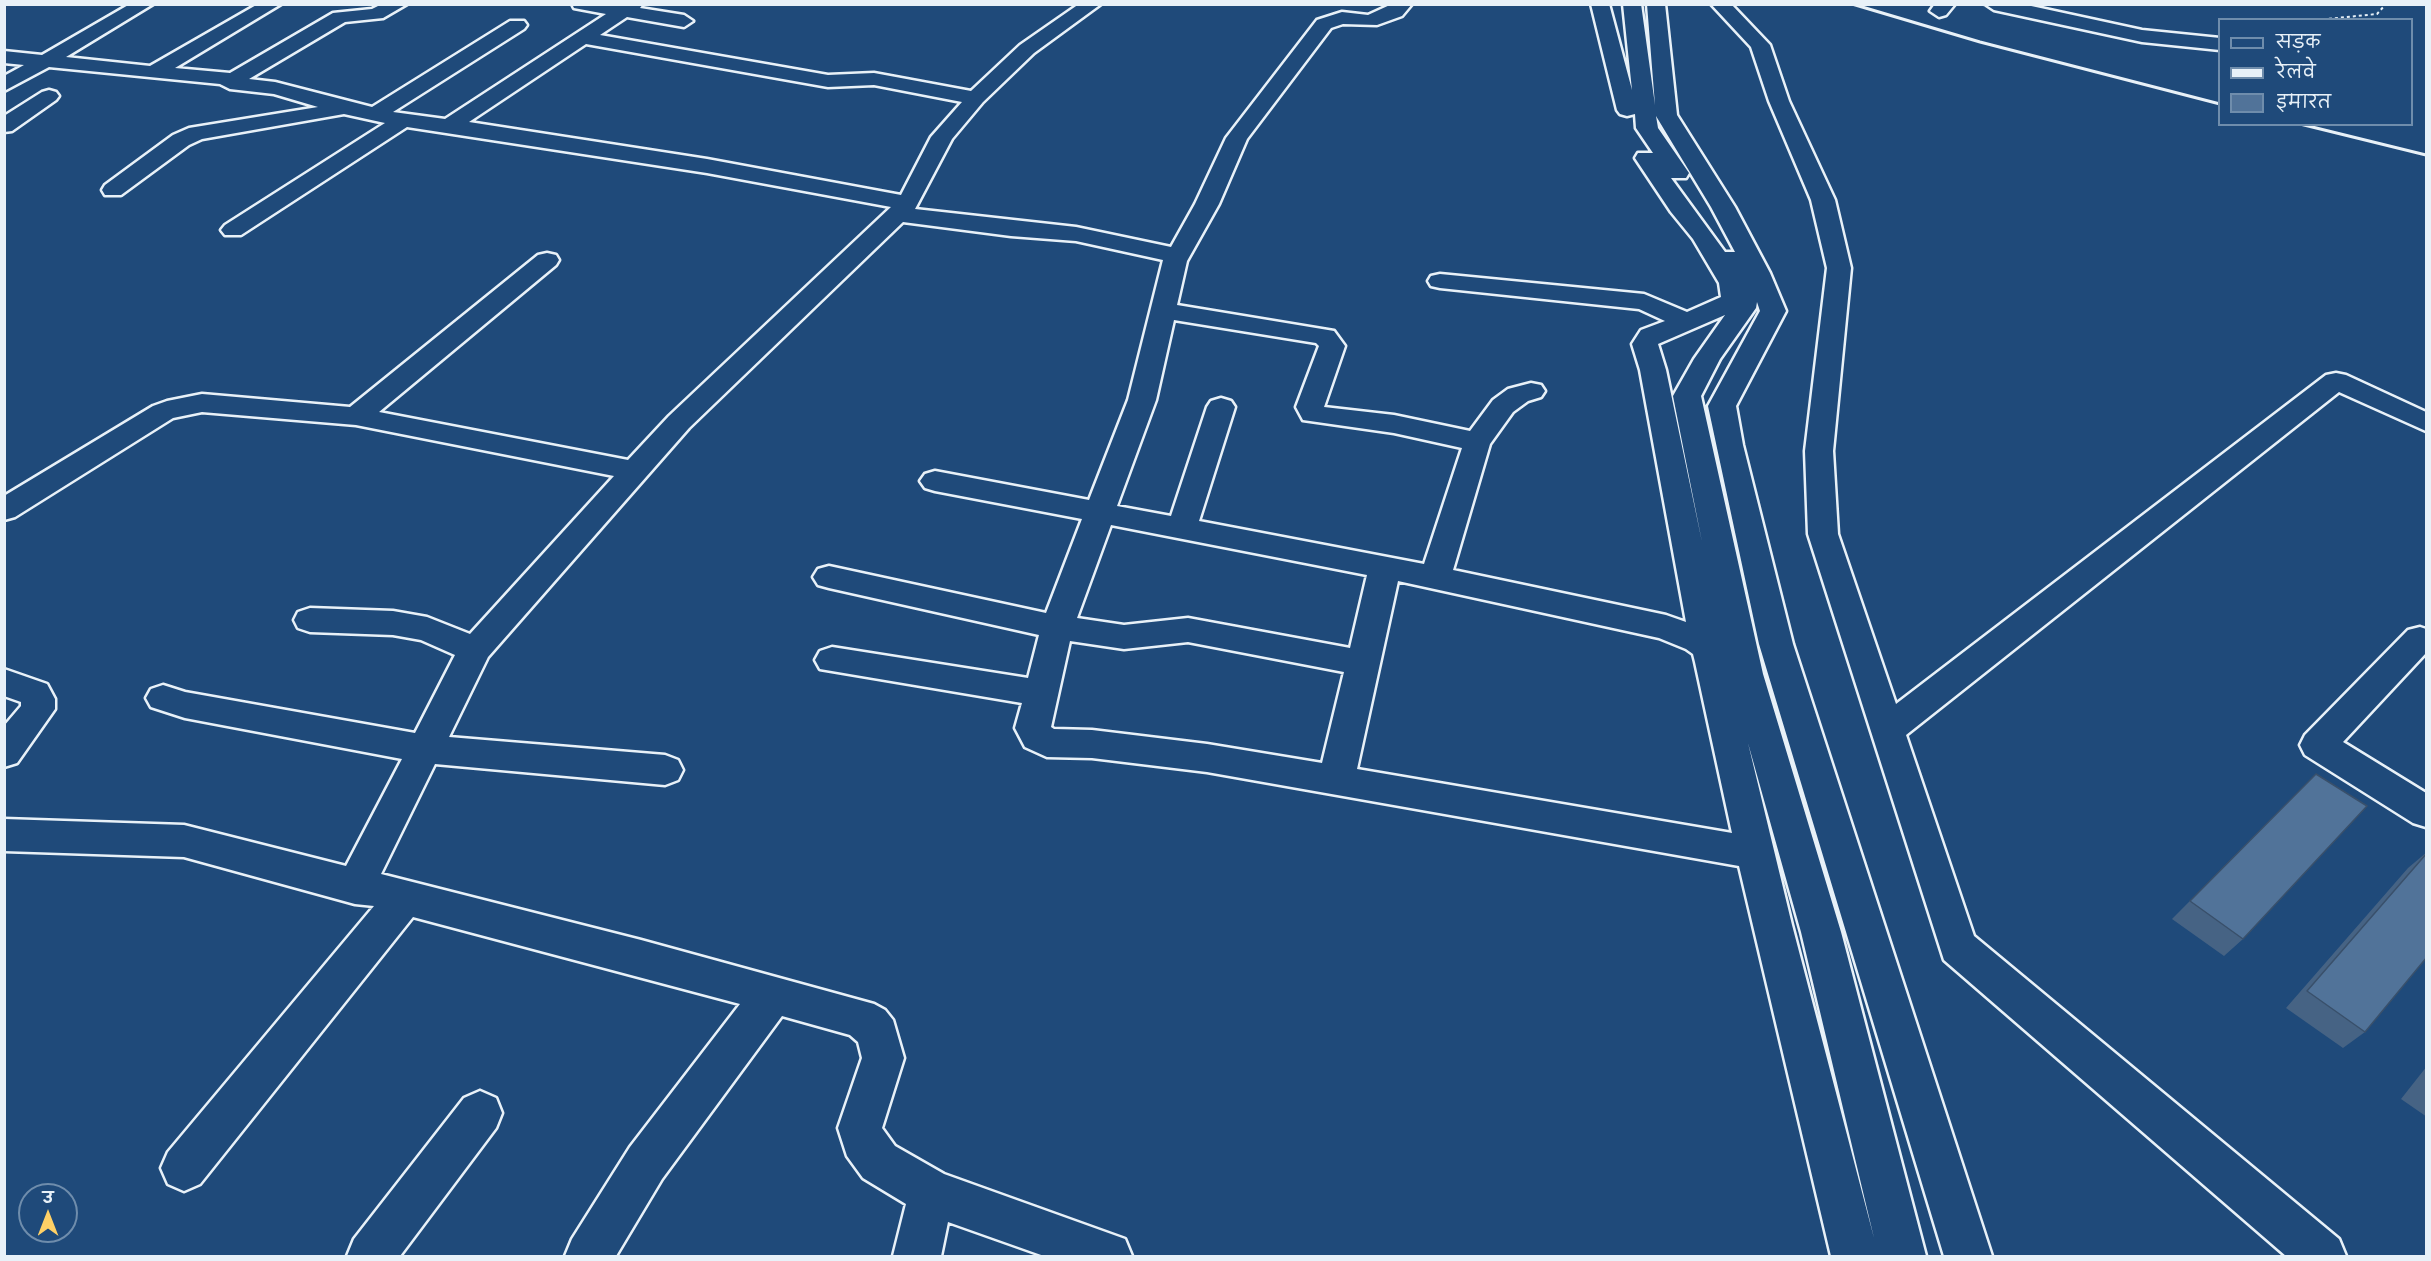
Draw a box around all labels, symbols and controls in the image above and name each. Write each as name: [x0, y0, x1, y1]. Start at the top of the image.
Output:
legend: [2218, 18, 2413, 126]
text: सड़क: [2276, 29, 2320, 54]
text: रेलवे: [2276, 59, 2316, 84]
text: इमारत: [2276, 89, 2331, 114]
north arrow: [18, 1183, 78, 1243]
text: उ: [43, 1186, 53, 1208]

